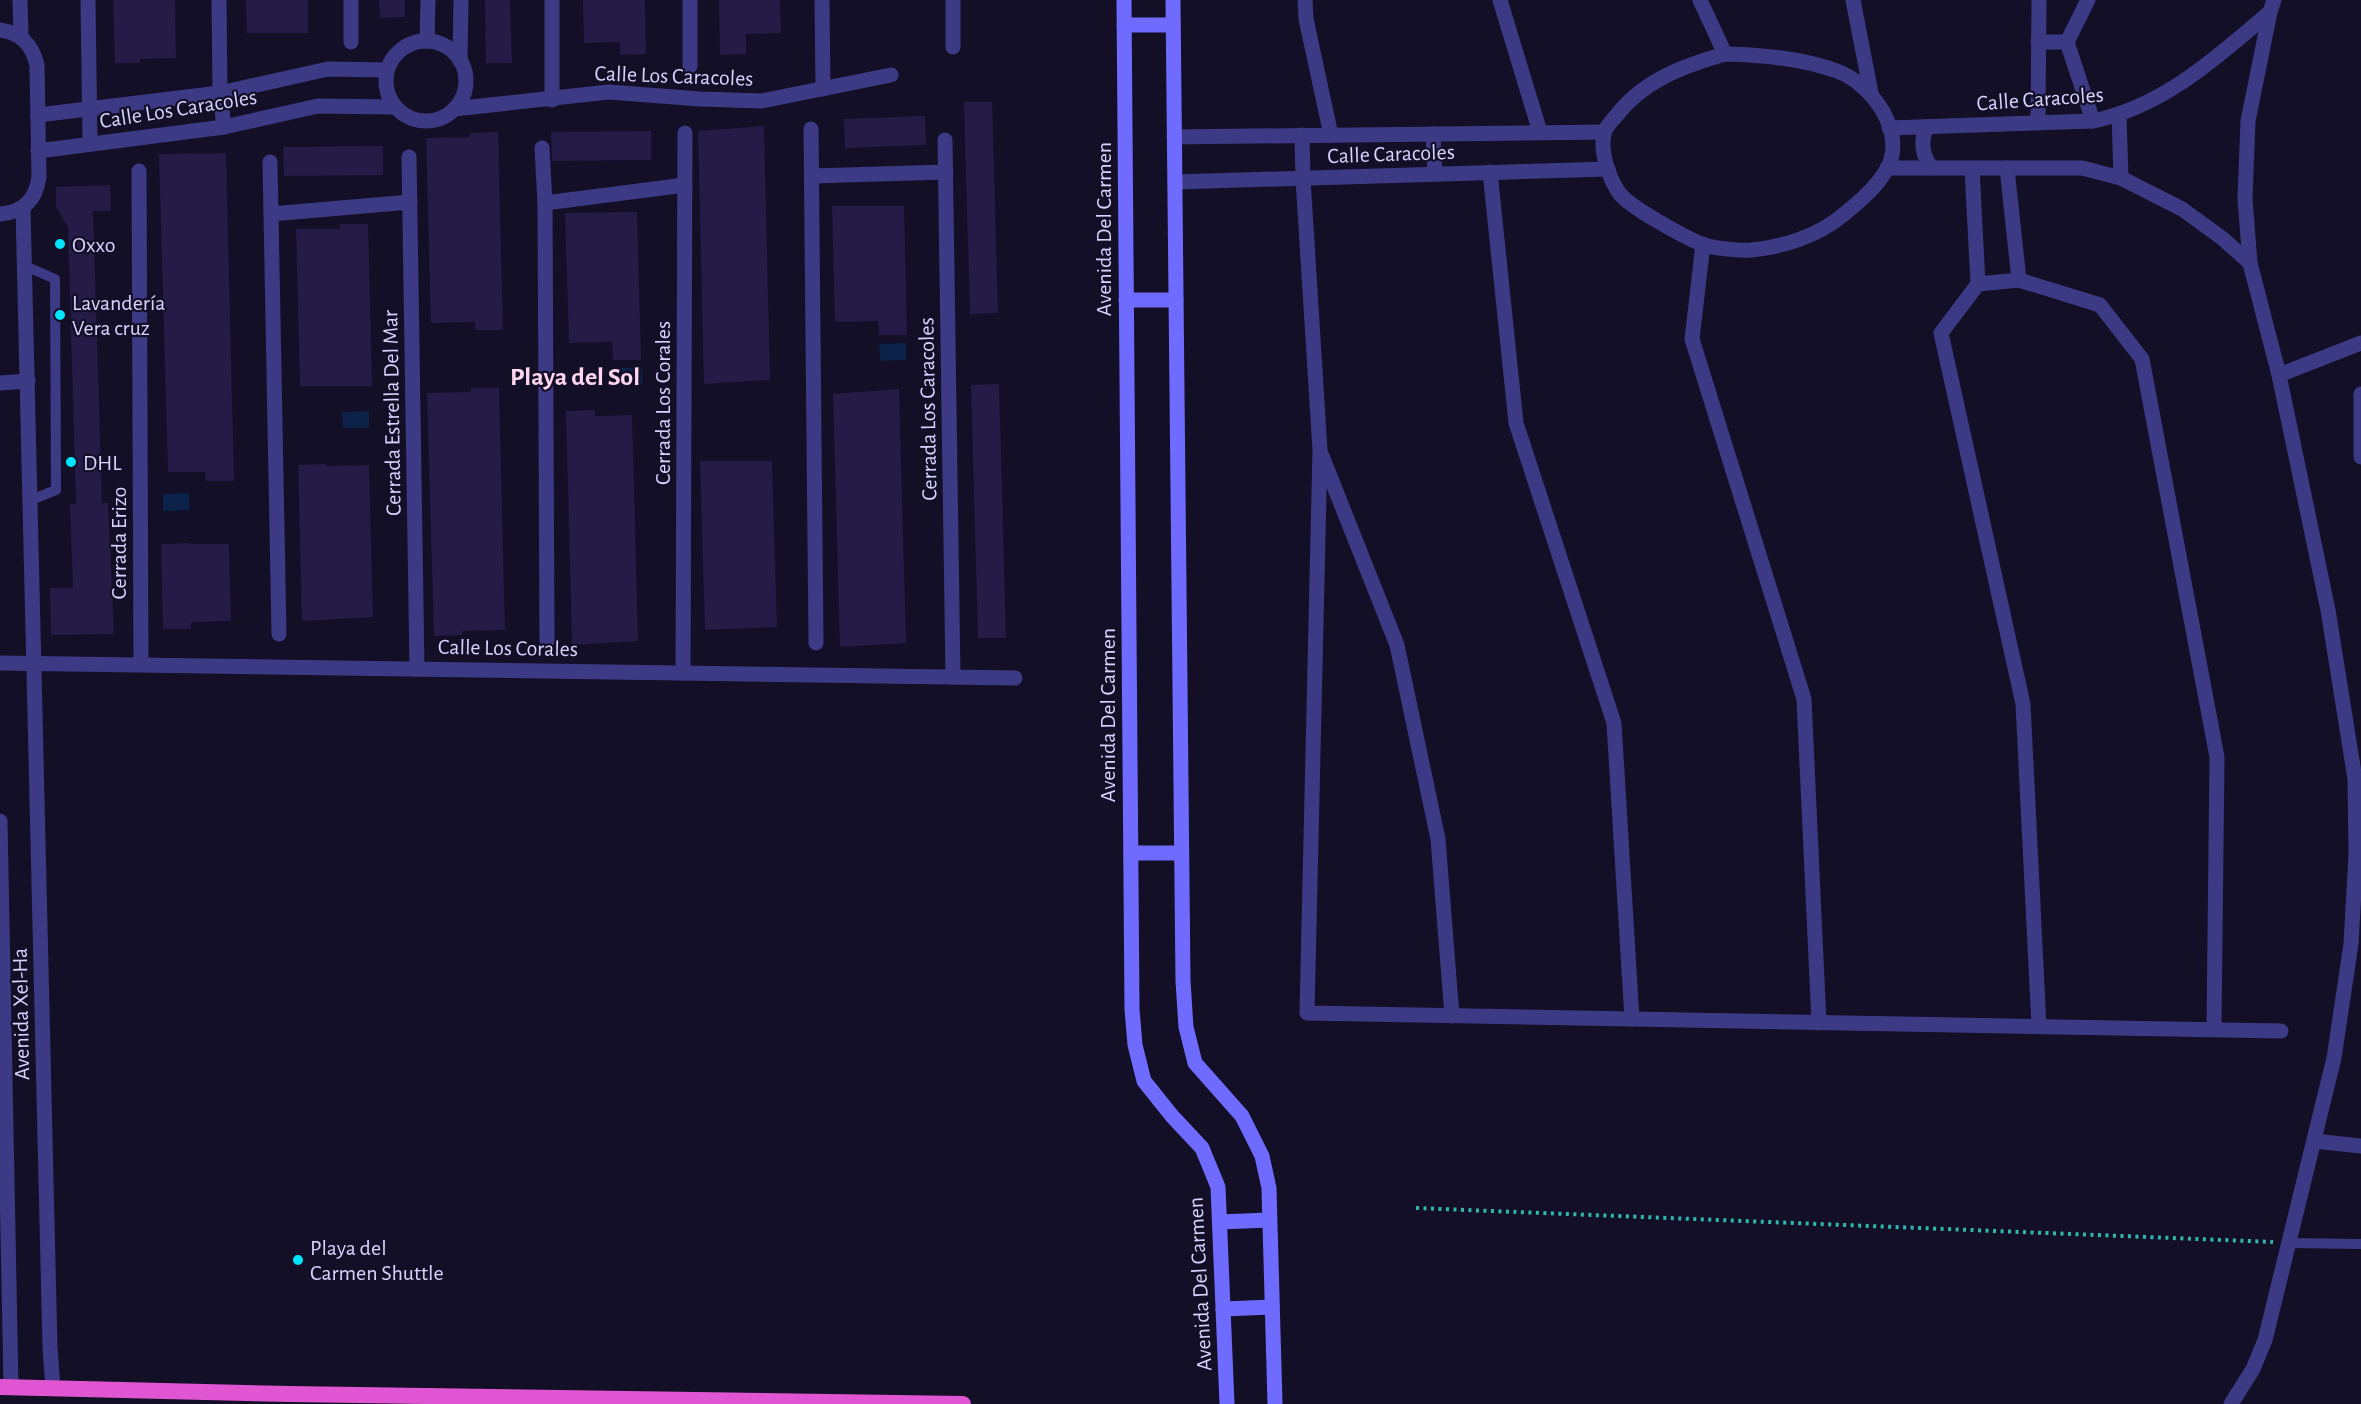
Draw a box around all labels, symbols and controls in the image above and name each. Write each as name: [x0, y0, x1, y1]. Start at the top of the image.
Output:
street label: Calle Los Caracoles: [594, 62, 754, 90]
street label: Calle Caracoles: [1976, 84, 2105, 114]
street label: Calle Los Caracoles: [98, 86, 258, 132]
street label: Calle Caracoles: [1327, 141, 1455, 167]
street label: Avenida Del Carmen: [1093, 142, 1115, 316]
place label: Oxxo: [72, 234, 116, 256]
marker: Oxxo: [53, 237, 67, 251]
place label: Lavandería Vera cruz: [72, 292, 165, 339]
marker: Lavandería Vera cruz: [53, 308, 67, 322]
street label: Cerrada Estrella Del Mar: [379, 310, 405, 516]
street label: Cerrada Los Caracoles: [915, 317, 941, 501]
street label: Cerrada Los Corales: [652, 321, 674, 485]
district label: Playa del Sol: [510, 364, 640, 390]
place label: DHL: [83, 452, 122, 474]
marker: DHL: [64, 455, 78, 469]
street label: Cerrada Erizo: [108, 487, 130, 599]
street label: Avenida Del Carmen: [1097, 628, 1119, 802]
street label: Calle Los Corales: [438, 636, 578, 660]
street label: Avenida Xel-Ha: [9, 948, 33, 1080]
street label: Avenida Del Carmen: [1184, 1196, 1216, 1372]
place label: Playa del Carmen Shuttle: [310, 1237, 444, 1284]
marker: Playa del Carmen Shuttle: [291, 1253, 305, 1267]

